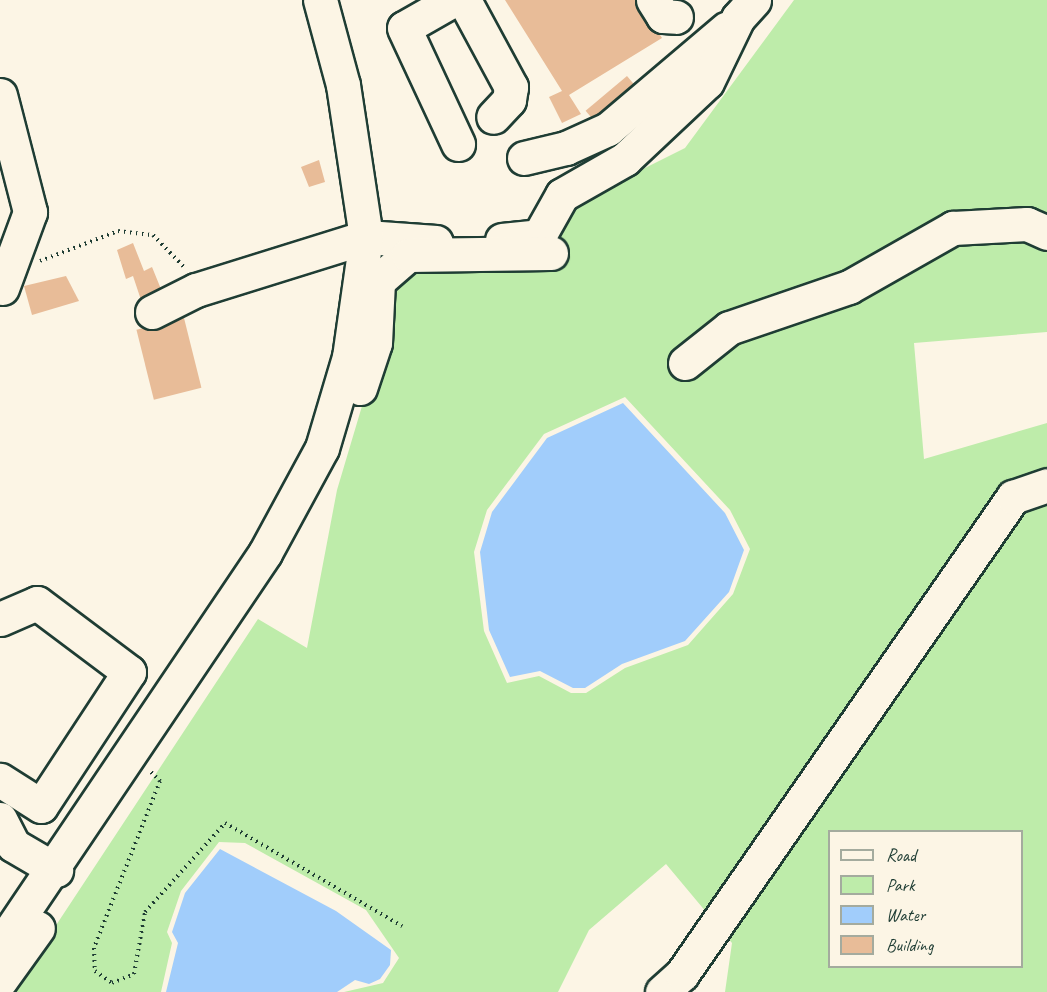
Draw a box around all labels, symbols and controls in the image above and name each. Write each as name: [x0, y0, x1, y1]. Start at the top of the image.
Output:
legend: [828, 830, 1023, 968]
text: Road: [886, 844, 916, 866]
text: Park: [886, 874, 915, 896]
text: Water: [886, 904, 925, 926]
text: Building: [886, 934, 933, 956]

